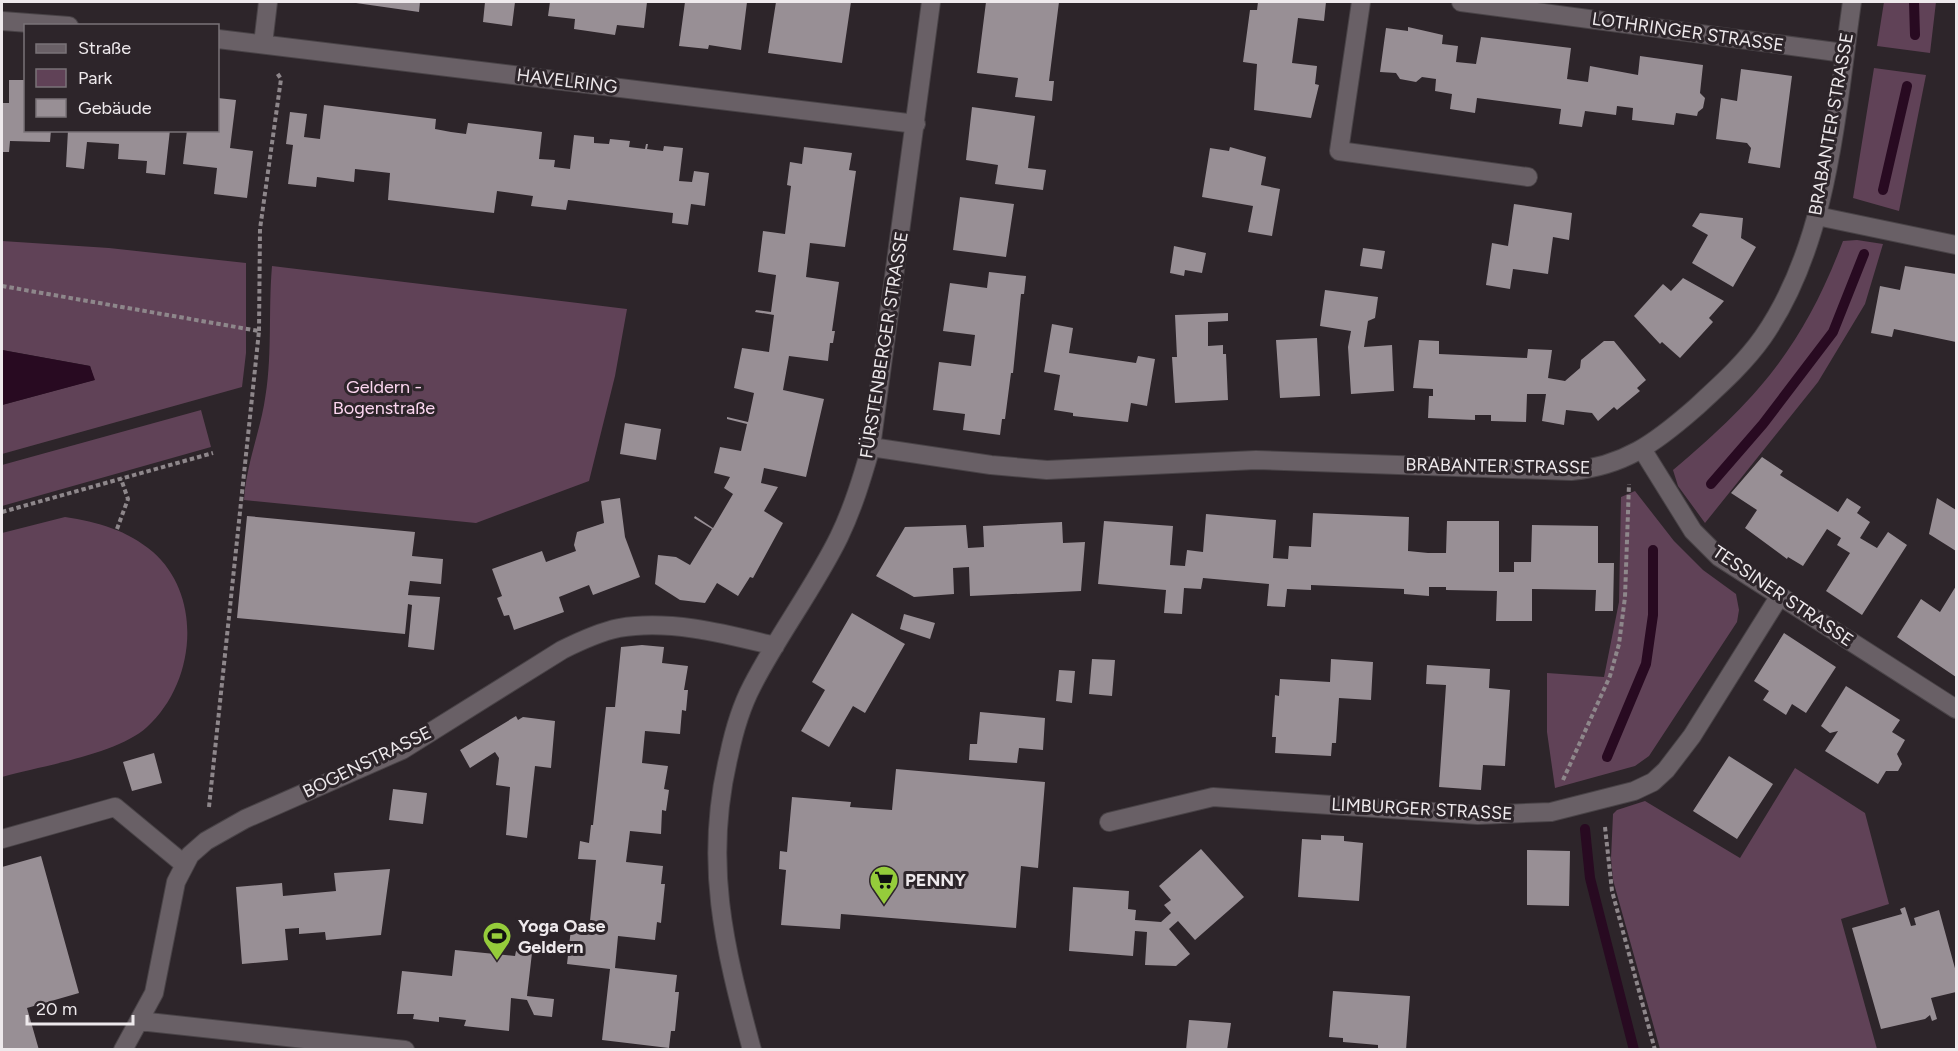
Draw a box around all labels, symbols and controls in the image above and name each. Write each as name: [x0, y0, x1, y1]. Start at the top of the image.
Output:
street label: LOTHRINGER STRASSE: [1591, 8, 1785, 56]
legend: [24, 24, 219, 132]
street label: BRABANTER STRASSE: [1804, 31, 1858, 217]
text: Straße: [78, 37, 131, 59]
street label: HAVELRING: [515, 64, 619, 98]
text: Park: [78, 67, 113, 89]
text: Gebäude: [78, 97, 152, 119]
street label: FÜRSTENBERGER STRASSE: [855, 230, 913, 460]
park label: Geldern - Bogenstraße: [333, 376, 435, 419]
street label: BRABANTER STRASSE: [1405, 453, 1591, 479]
street label: TESSINER STRASSE: [1708, 541, 1858, 651]
street label: BOGENSTRASSE: [299, 721, 435, 803]
street label: LIMBURGER STRASSE: [1331, 793, 1513, 825]
supermarket icon: PENNY: [868, 864, 900, 906]
place label: PENNY: [905, 869, 966, 891]
place label: Yoga Oase Geldern: [518, 915, 605, 958]
sports icon: Yoga Oase Geldern: [481, 920, 513, 962]
scale bar: [27, 988, 134, 1026]
text: 20 m: [36, 998, 77, 1020]

